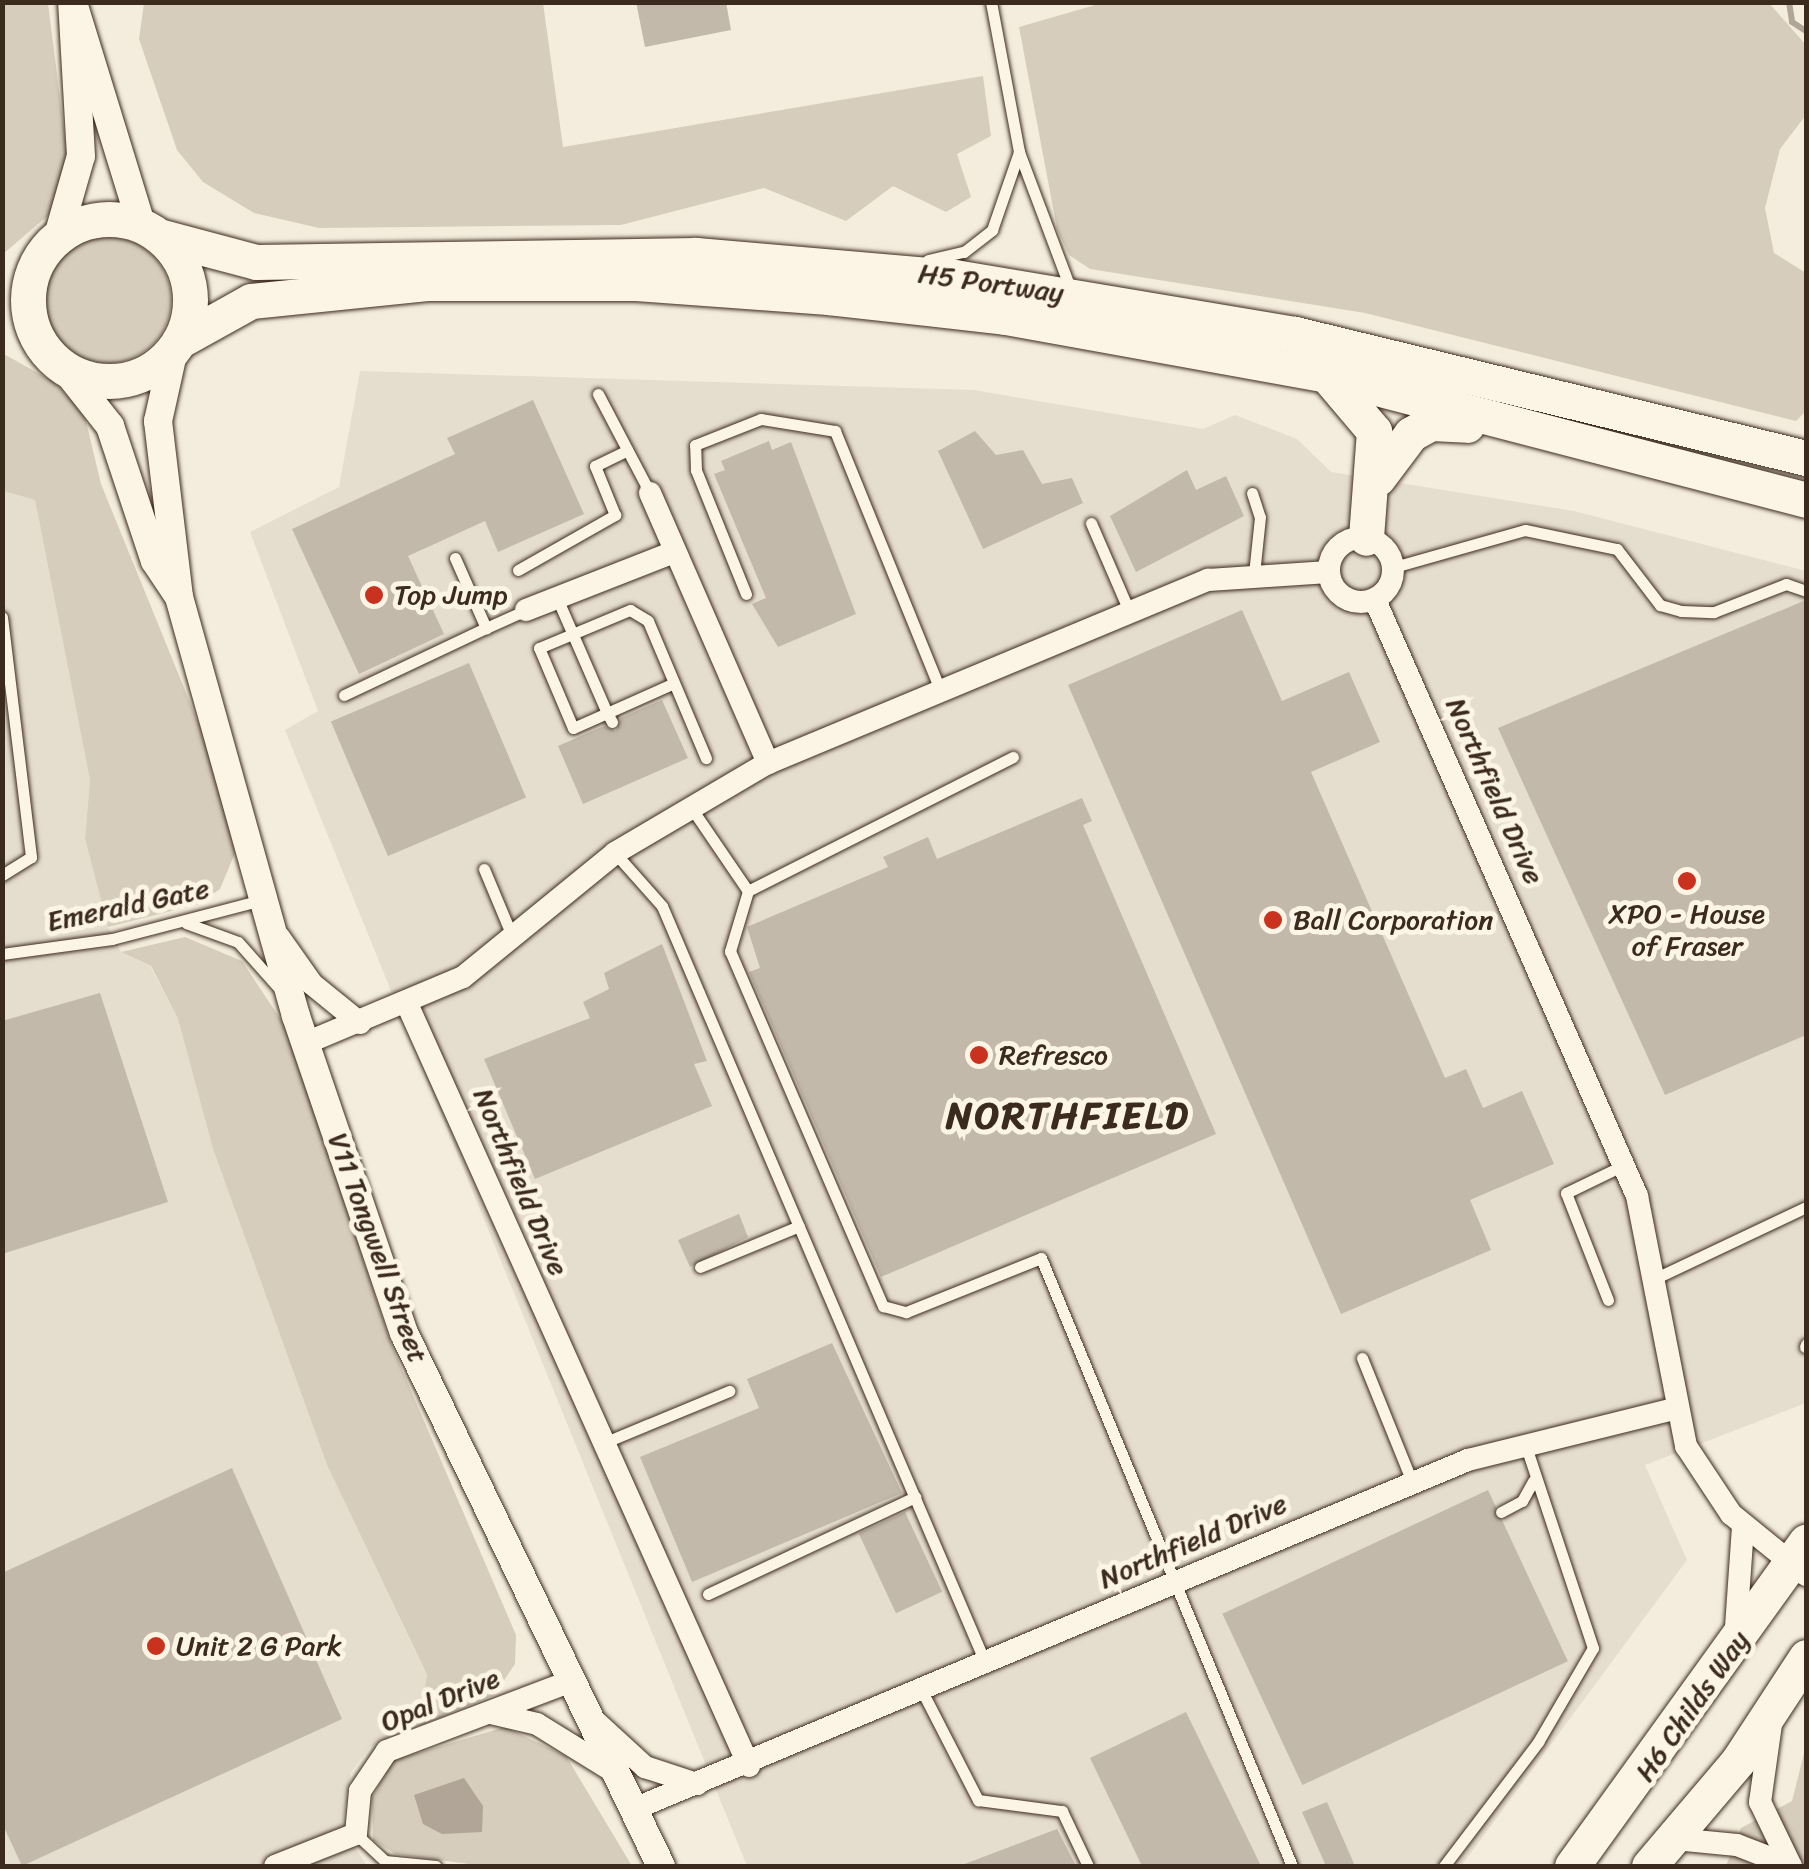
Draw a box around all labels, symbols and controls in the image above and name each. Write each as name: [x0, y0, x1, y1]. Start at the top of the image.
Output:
street label: H5 Portway: [916, 256, 1066, 310]
place label: Top Jump: [394, 578, 508, 612]
marker: Top Jump: [363, 584, 385, 606]
street label: Northfield Drive: [1439, 693, 1551, 889]
marker: XPO - House of Fraser: [1676, 870, 1698, 892]
street label: Emerald Gate: [44, 871, 212, 939]
place label: XPO - House of Fraser: [1609, 897, 1765, 963]
place label: Ball Corporation: [1293, 903, 1495, 937]
marker: Ball Corporation: [1262, 909, 1284, 931]
place label: Refresco: [999, 1038, 1108, 1072]
marker: Refresco: [968, 1044, 990, 1066]
street label: Northfield Drive: [466, 1083, 576, 1281]
district label: NORTHFIELD: [949, 1093, 1187, 1139]
street label: V11 Tongwell Street: [321, 1128, 435, 1368]
street label: Northfield Drive: [1094, 1486, 1292, 1596]
street label: H6 Childs Way: [1628, 1624, 1756, 1788]
place label: Unit 2 G Park: [176, 1629, 342, 1663]
marker: Unit 2 G Park: [145, 1635, 167, 1657]
street label: Opal Drive: [375, 1661, 505, 1739]

